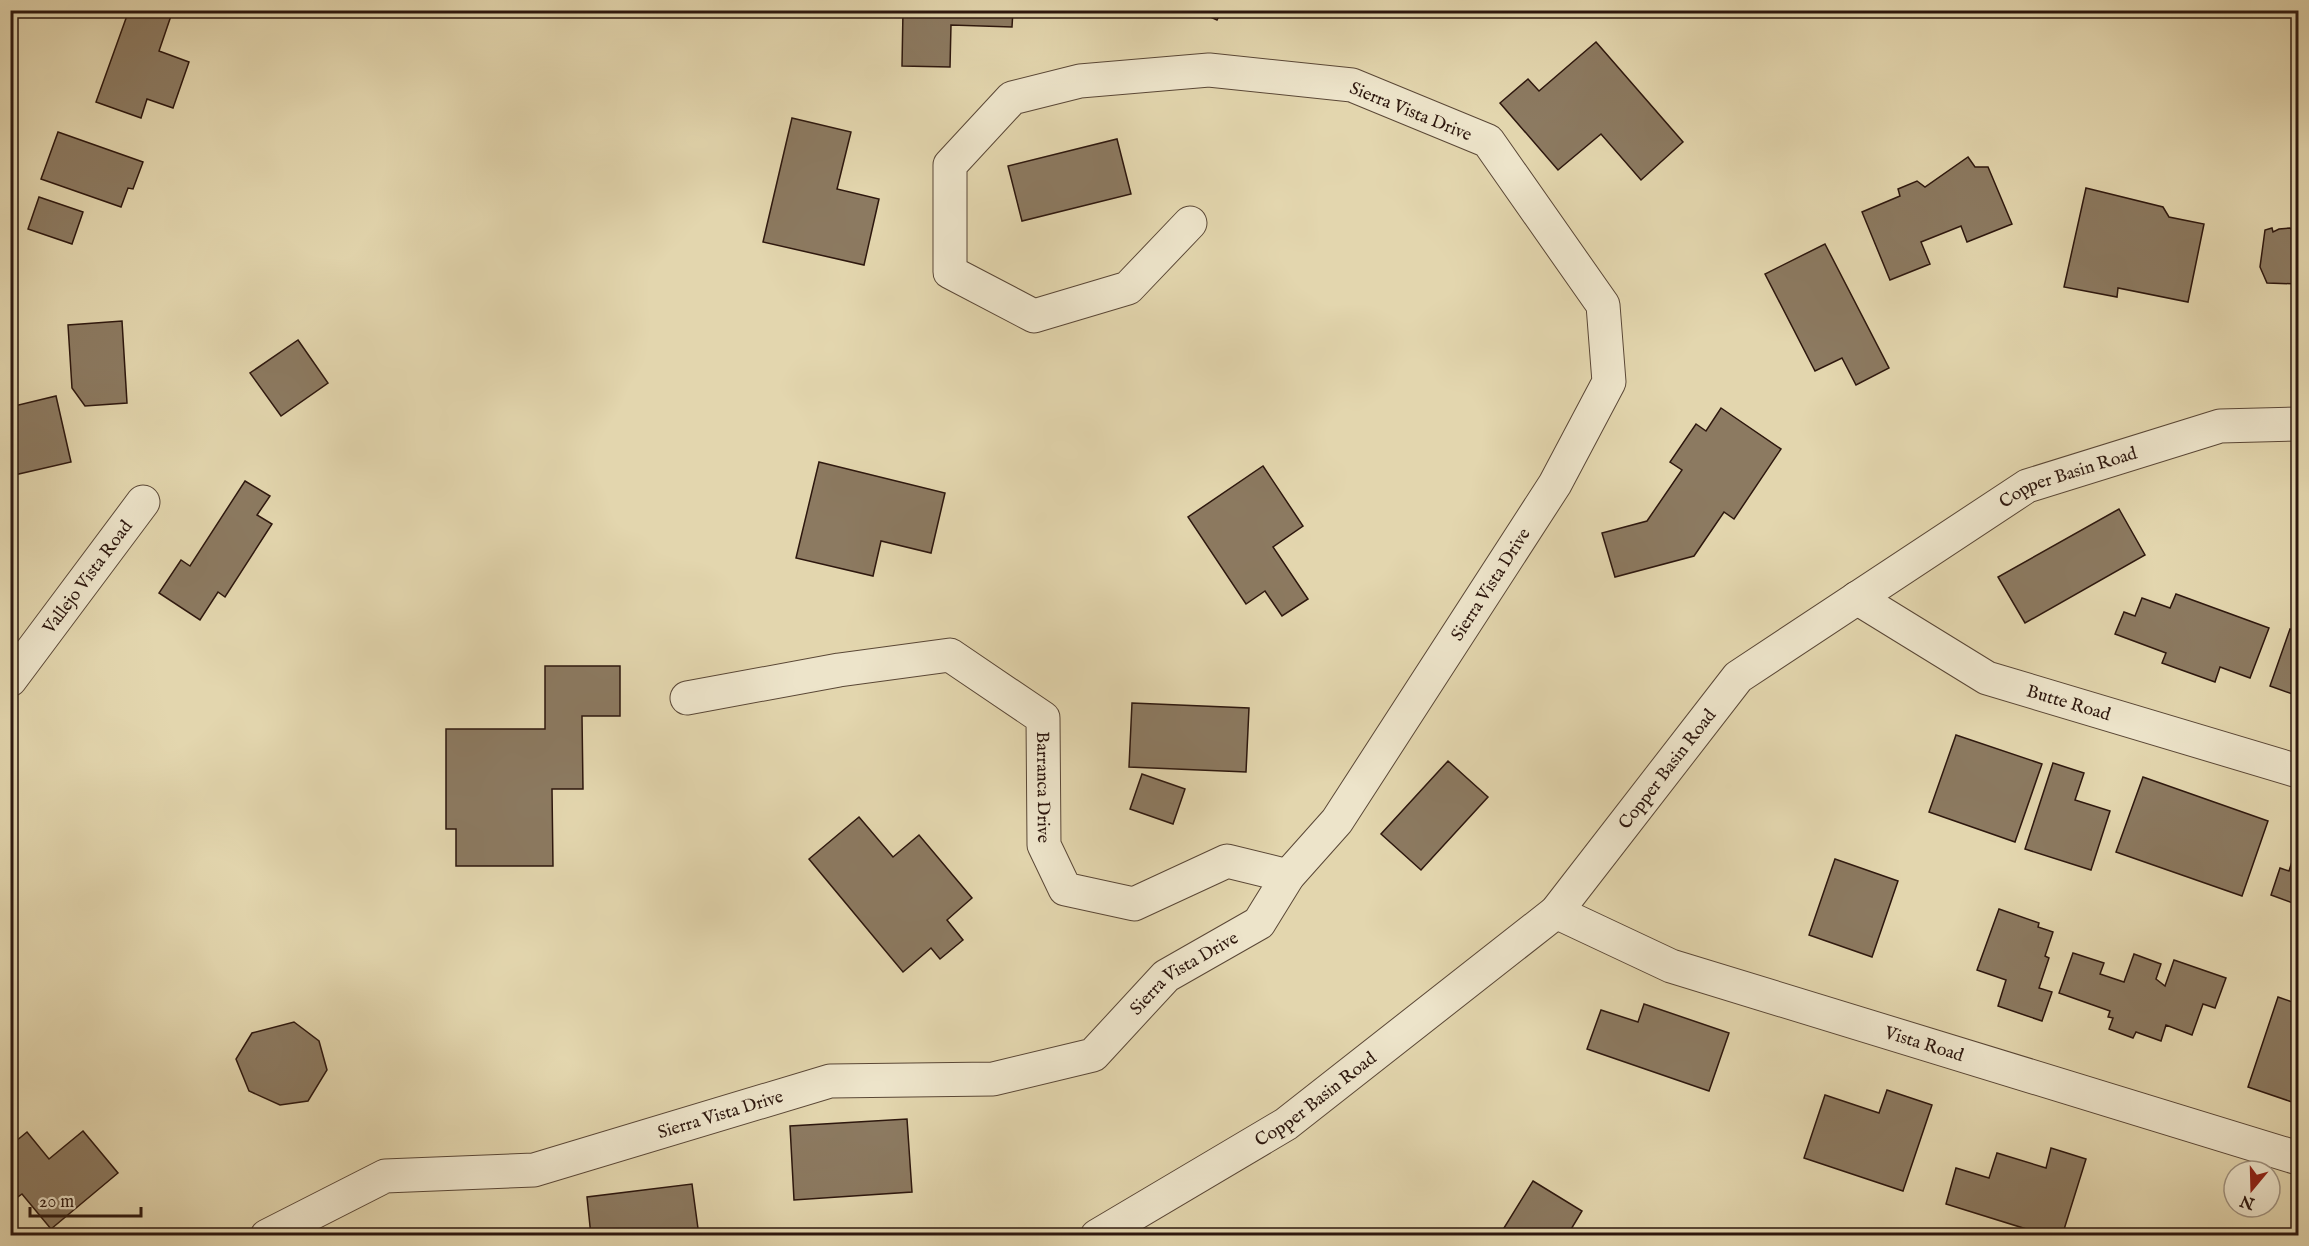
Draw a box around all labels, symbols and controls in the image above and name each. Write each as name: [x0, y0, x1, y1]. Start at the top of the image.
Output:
street label: Sierra Vista Drive: [1346, 77, 1475, 147]
street label: Copper Basin Road: [1995, 442, 2140, 514]
street label: Vallejo Vista Road: [38, 516, 139, 640]
street label: Sierra Vista Drive: [1447, 524, 1536, 646]
street label: Butte Road: [2024, 680, 2113, 727]
street label: Copper Basin Road: [1614, 705, 1722, 835]
street label: Barranca Drive: [1030, 731, 1054, 843]
street label: Sierra Vista Drive: [1125, 927, 1243, 1021]
street label: Vista Road: [1881, 1022, 1967, 1068]
street label: Copper Basin Road: [1251, 1047, 1382, 1153]
street label: Sierra Vista Drive: [655, 1086, 786, 1145]
north arrow: [2222, 1159, 2282, 1219]
scale bar: [30, 1180, 141, 1218]
text: N: [2238, 1190, 2259, 1213]
text: 20 m: [39, 1191, 74, 1214]

